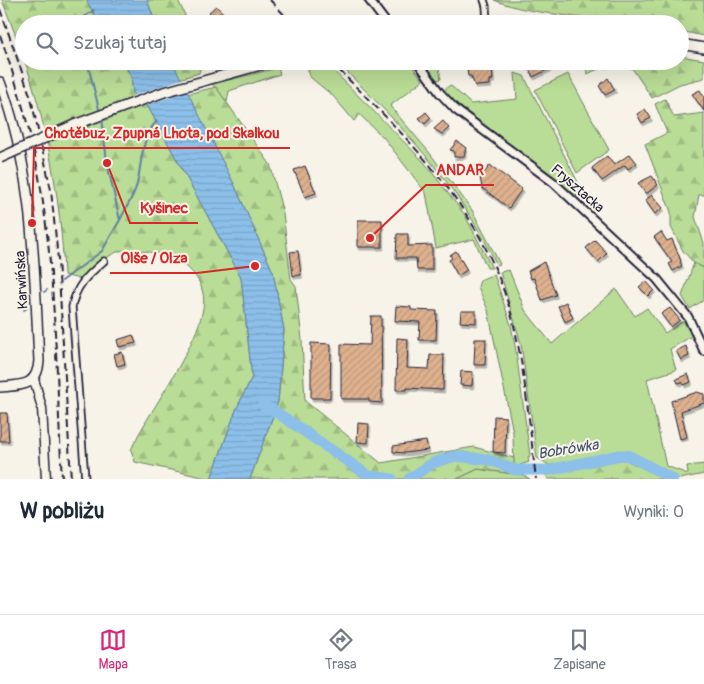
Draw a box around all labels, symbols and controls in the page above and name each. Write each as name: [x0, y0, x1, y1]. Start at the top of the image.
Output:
search box: [15, 15, 689, 70]
icon: search: [33, 29, 61, 57]
text: Szukaj tutaj: [73, 31, 167, 55]
callout: Chotěbuz, Zpupná Lhota, pod Skalkou: [34, 118, 290, 148]
text: Chotěbuz, Zpupná Lhota, pod Skalkou: [44, 124, 280, 143]
callout: ANDAR: [426, 155, 494, 185]
text: ANDAR: [436, 161, 484, 180]
street label: Frysztacka: [548, 161, 608, 216]
callout: Kyšinec: [130, 193, 198, 223]
text: Kyšinec: [140, 199, 188, 218]
callout: Olše / Olza: [110, 243, 197, 273]
text: Olše / Olza: [121, 249, 188, 268]
street label: Karwińska: [11, 250, 32, 310]
water label: Bobrówka: [537, 435, 601, 464]
text: W pobliżu: [20, 498, 104, 525]
text: Wyniki: 0: [623, 502, 684, 522]
tab: Mapa: [98, 626, 128, 673]
tab: Trasa: [325, 626, 357, 673]
tab: Zapisane: [553, 626, 606, 673]

